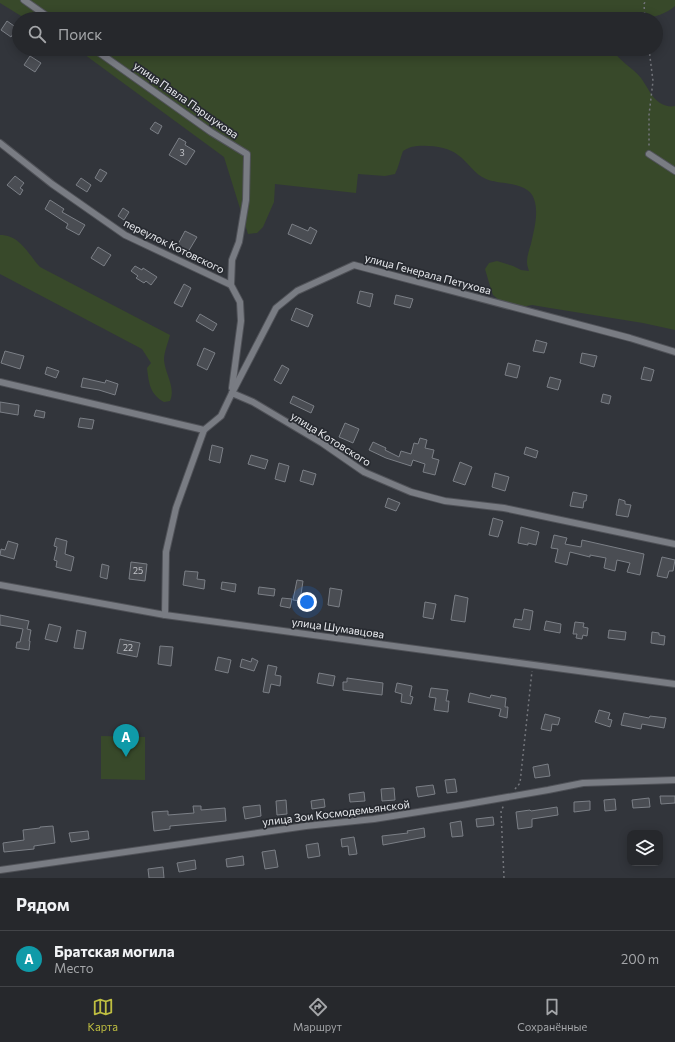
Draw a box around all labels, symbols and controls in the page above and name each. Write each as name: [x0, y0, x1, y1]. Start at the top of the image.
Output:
search box: [12, 12, 663, 56]
icon: search: [26, 23, 48, 45]
text: Поиск: [58, 25, 102, 43]
street label: улица Павла Паршукова: [131, 58, 241, 141]
house number: 3: [179, 147, 185, 158]
street label: переулок Котовского: [122, 216, 227, 276]
street label: улица Генерала Петухова: [364, 250, 493, 297]
street label: улица Котовского: [289, 409, 374, 469]
house number: 25: [133, 565, 143, 576]
your location: [297, 592, 317, 612]
street label: улица Шумавцова: [291, 615, 385, 640]
house number: 22: [123, 642, 133, 653]
pin: A: [113, 724, 139, 757]
street label: улица Зои Космодемьянской: [261, 797, 410, 828]
map controls: [627, 830, 663, 866]
button: layers: [627, 830, 663, 866]
text: Рядом: [16, 894, 70, 915]
text: Братская могила: [54, 942, 174, 960]
text: A: [24, 951, 34, 967]
text: 200 m: [621, 951, 659, 967]
text: Место: [54, 960, 94, 976]
tab: Карта: [88, 996, 118, 1033]
tab: Маршрут: [293, 996, 342, 1033]
tab: Сохранённые: [517, 996, 587, 1033]

